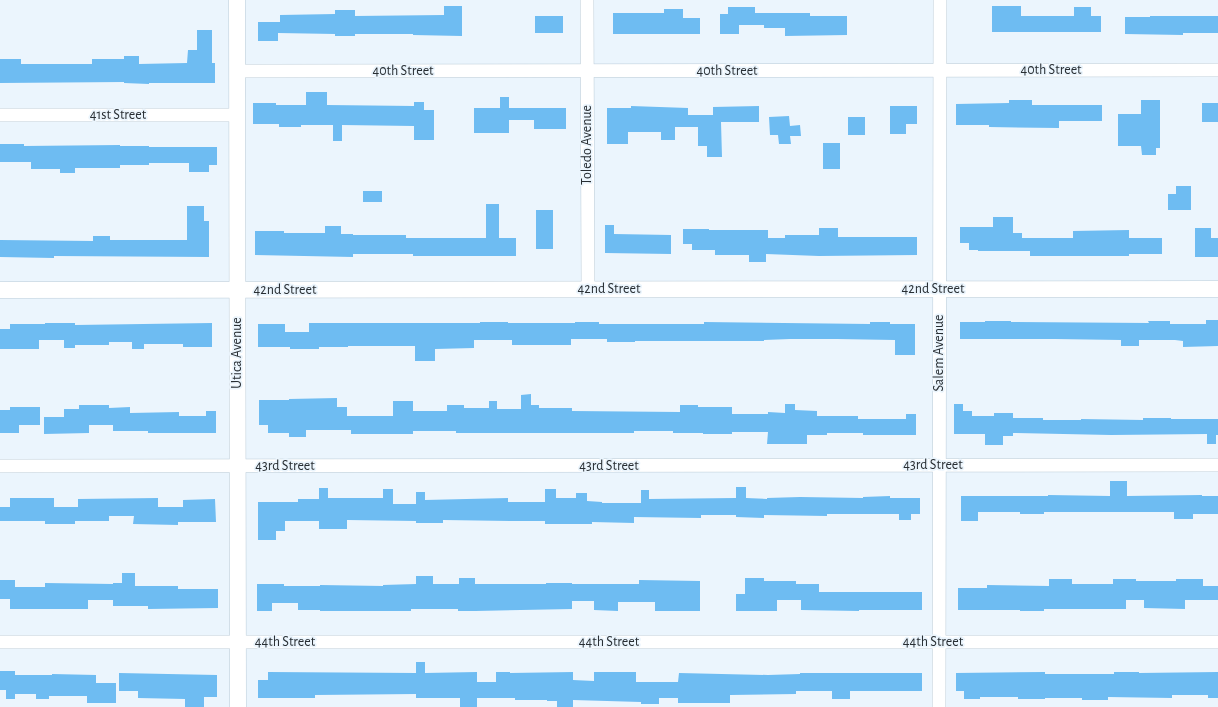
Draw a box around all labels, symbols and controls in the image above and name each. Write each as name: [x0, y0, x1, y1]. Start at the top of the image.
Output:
street label: 40th Street: [1020, 63, 1082, 77]
street label: 40th Street: [372, 64, 434, 78]
street label: 40th Street: [696, 64, 758, 78]
street label: Toledo Avenue: [580, 105, 594, 185]
street label: 41st Street: [90, 108, 147, 122]
street label: 42nd Street: [578, 282, 641, 296]
street label: 42nd Street: [902, 282, 965, 296]
street label: 42nd Street: [254, 283, 317, 297]
street label: Salem Avenue: [932, 314, 946, 392]
street label: Utica Avenue: [230, 317, 244, 389]
street label: 43rd Street: [903, 458, 963, 472]
street label: 43rd Street: [255, 459, 315, 473]
street label: 43rd Street: [579, 459, 639, 473]
street label: 44th Street: [255, 635, 316, 649]
street label: 44th Street: [579, 635, 640, 649]
street label: 44th Street: [903, 635, 964, 649]

